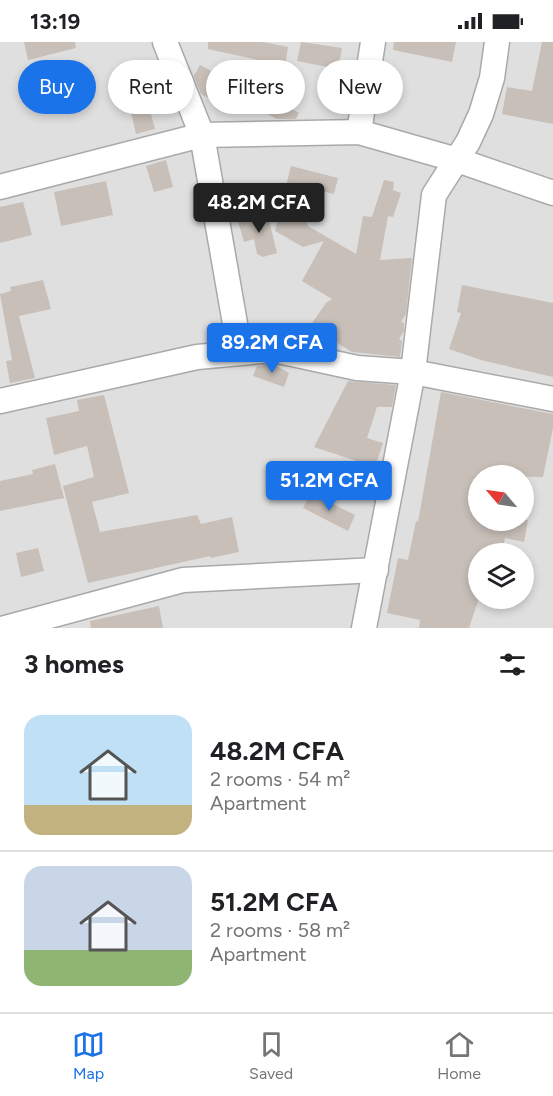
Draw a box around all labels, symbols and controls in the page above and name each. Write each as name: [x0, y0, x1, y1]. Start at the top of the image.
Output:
text: 13:19: [30, 8, 80, 35]
chip: Buy: [18, 60, 96, 114]
chip: Rent: [108, 60, 194, 114]
chip: Filters: [206, 60, 305, 114]
chip: New: [317, 60, 403, 114]
pin: 48.2M CFA: [190, 183, 328, 234]
text: 48.2M CFA: [207, 190, 311, 214]
pin: 89.2M CFA: [203, 323, 341, 374]
text: 89.2M CFA: [221, 330, 323, 354]
pin: 51.2M CFA: [260, 461, 398, 512]
north arrow: [468, 465, 534, 531]
map controls: [468, 465, 534, 609]
text: 51.2M CFA: [280, 468, 378, 492]
button: layers: [468, 543, 534, 609]
text: 3 homes: [24, 648, 124, 680]
icon: filters: [496, 648, 529, 681]
text: 48.2M CFA: [210, 735, 344, 767]
icon: home: [72, 739, 144, 811]
text: 2 rooms · 54 m²: [210, 767, 350, 791]
text: Apartment: [210, 791, 307, 815]
text: 51.2M CFA: [210, 886, 338, 918]
icon: home: [72, 890, 144, 962]
text: 2 rooms · 58 m²: [210, 918, 350, 942]
text: Apartment: [210, 942, 307, 966]
tab: Map: [72, 1028, 105, 1083]
tab: Saved: [249, 1028, 293, 1083]
tab: Home: [437, 1028, 481, 1083]

